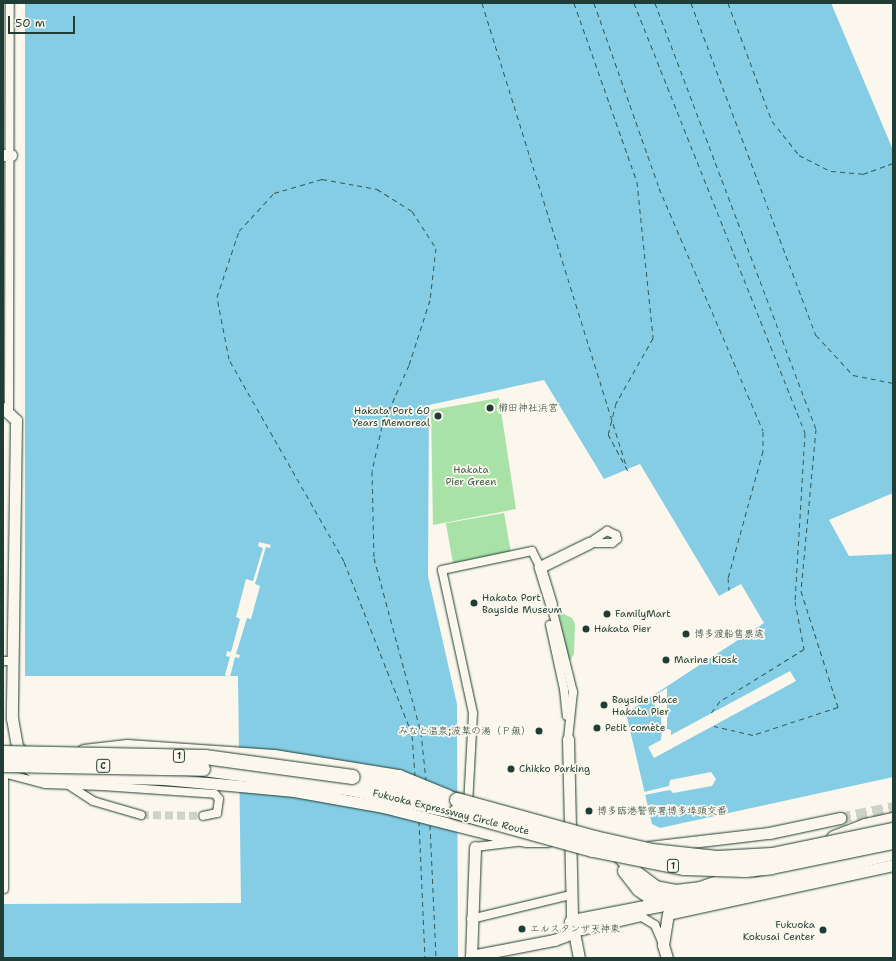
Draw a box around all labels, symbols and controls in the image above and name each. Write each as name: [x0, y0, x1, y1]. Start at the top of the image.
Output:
scale bar: [10, 8, 77, 34]
text: 50 m: [15, 15, 45, 31]
place label: 櫛田神社浜宮: [498, 402, 558, 414]
marker: 櫛田神社浜宮: [485, 403, 495, 413]
place label: Hakata Port 60 Years Memoreal: [352, 404, 430, 428]
marker: Hakata Port 60 Years Memoreal: [433, 411, 443, 421]
park label: Hakata Pier Green: [446, 463, 496, 486]
place label: Hakata Port Bayside Museum: [482, 591, 562, 614]
marker: Hakata Port Bayside Museum: [469, 598, 479, 608]
place label: FamilyMart: [615, 608, 671, 620]
marker: FamilyMart: [602, 609, 612, 619]
place label: Hakata Pier: [594, 623, 651, 635]
marker: Hakata Pier: [581, 624, 591, 634]
place label: 博多渡船售票處: [694, 628, 764, 640]
marker: 博多渡船售票處: [681, 629, 691, 639]
place label: Marine Kiosk: [674, 654, 737, 666]
marker: Marine Kiosk: [661, 655, 671, 665]
place label: Bayside Place Hakata Pier: [612, 693, 678, 716]
marker: Bayside Place Hakata Pier: [599, 700, 609, 710]
place label: Petit comète: [605, 722, 665, 734]
marker: Petit comète: [592, 723, 602, 733]
place label: みなと温泉;波葉の湯（Ｐ無）: [398, 725, 531, 737]
marker: みなと温泉;波葉の湯（Ｐ無）: [534, 726, 544, 736]
road number: 1: [172, 749, 186, 763]
road number: C: [96, 759, 110, 773]
place label: Chikko Parking: [519, 763, 590, 775]
marker: Chikko Parking: [506, 764, 516, 774]
street label: Fukuoka Expressway Circle Route: [371, 787, 531, 837]
place label: 博多臨港警察署博多埠頭交番: [597, 805, 727, 817]
marker: 博多臨港警察署博多埠頭交番: [584, 806, 594, 816]
road number: 1: [666, 859, 680, 873]
place label: Fukuoka Kokusai Center: [743, 918, 815, 942]
place label: エルスタンザ天神東: [530, 923, 620, 935]
marker: エルスタンザ天神東: [517, 924, 527, 934]
marker: Fukuoka Kokusai Center: [818, 925, 828, 935]

